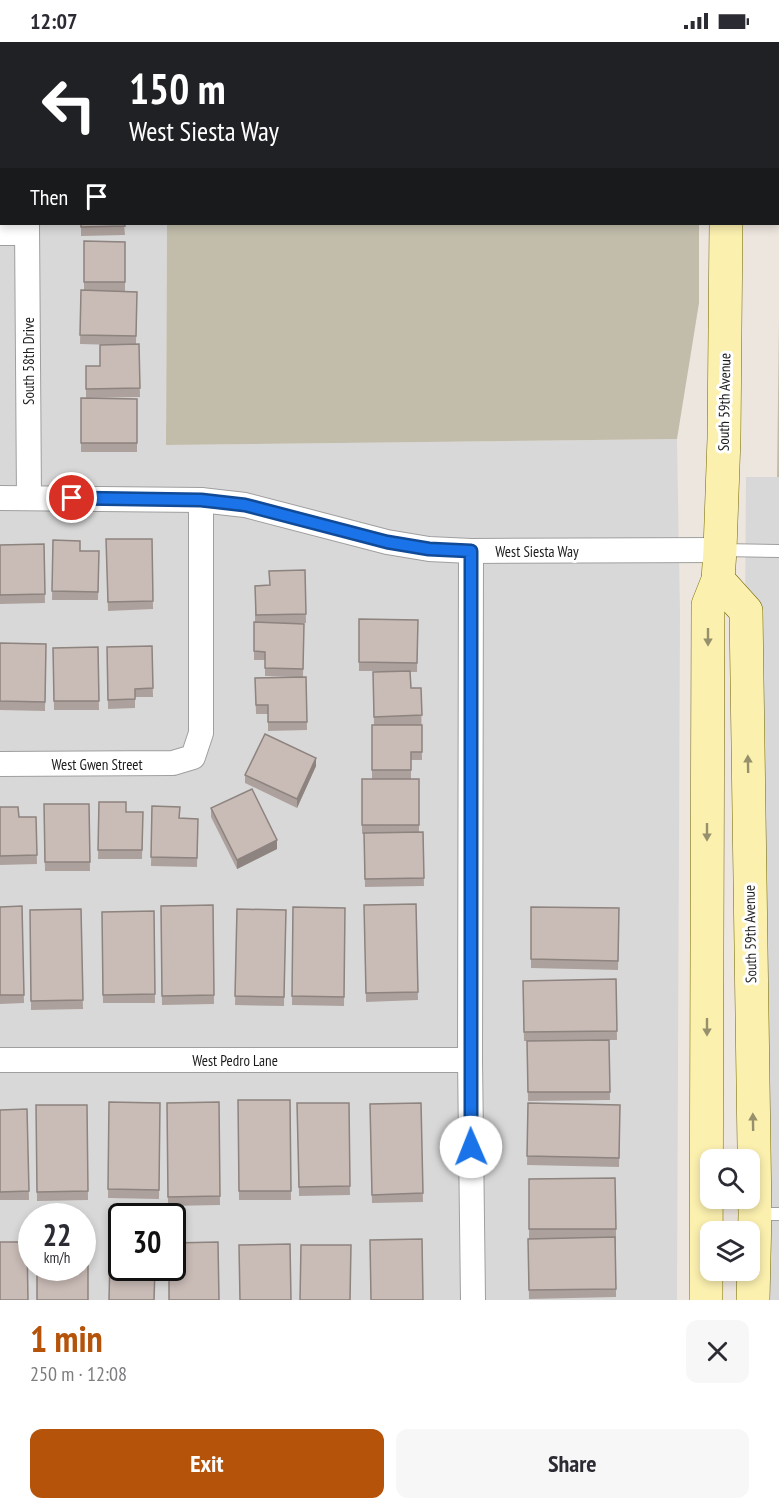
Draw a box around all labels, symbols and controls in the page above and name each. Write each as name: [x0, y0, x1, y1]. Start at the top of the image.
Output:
text: 12:07: [30, 7, 78, 35]
text: 150 m: [129, 61, 226, 116]
icon: left: [30, 66, 108, 144]
text: West Siesta Way: [129, 114, 279, 148]
icon: arrive: [80, 180, 113, 213]
text: Then: [30, 183, 68, 211]
street label: South 58th Drive: [19, 317, 38, 405]
street label: South 59th Avenue: [714, 353, 734, 451]
pin: [46, 472, 97, 523]
icon: arrive: [55, 481, 88, 514]
street label: West Siesta Way: [495, 542, 579, 561]
one-way arrow: [703, 627, 713, 646]
one-way arrow: [743, 754, 753, 773]
street label: West Gwen Street: [51, 755, 143, 774]
one-way arrow: [702, 822, 712, 841]
street label: South 59th Avenue: [740, 885, 760, 983]
one-way arrow: [702, 1017, 712, 1036]
street label: West Pedro Lane: [192, 1051, 278, 1070]
one-way arrow: [748, 1113, 758, 1132]
position arrow: [439, 1115, 503, 1179]
map controls: [700, 1149, 760, 1281]
button: search: [700, 1149, 760, 1209]
speed limit sign: 30: [108, 1203, 186, 1281]
text: 22: [43, 1215, 71, 1254]
button: layers: [700, 1221, 760, 1281]
text: km/h: [44, 1248, 70, 1267]
text: 1 min: [30, 1315, 103, 1362]
button: close: [686, 1320, 749, 1383]
text: 250 m · 12:08: [30, 1361, 127, 1387]
button: Exit: [30, 1429, 384, 1498]
button: Share: [396, 1429, 749, 1498]

